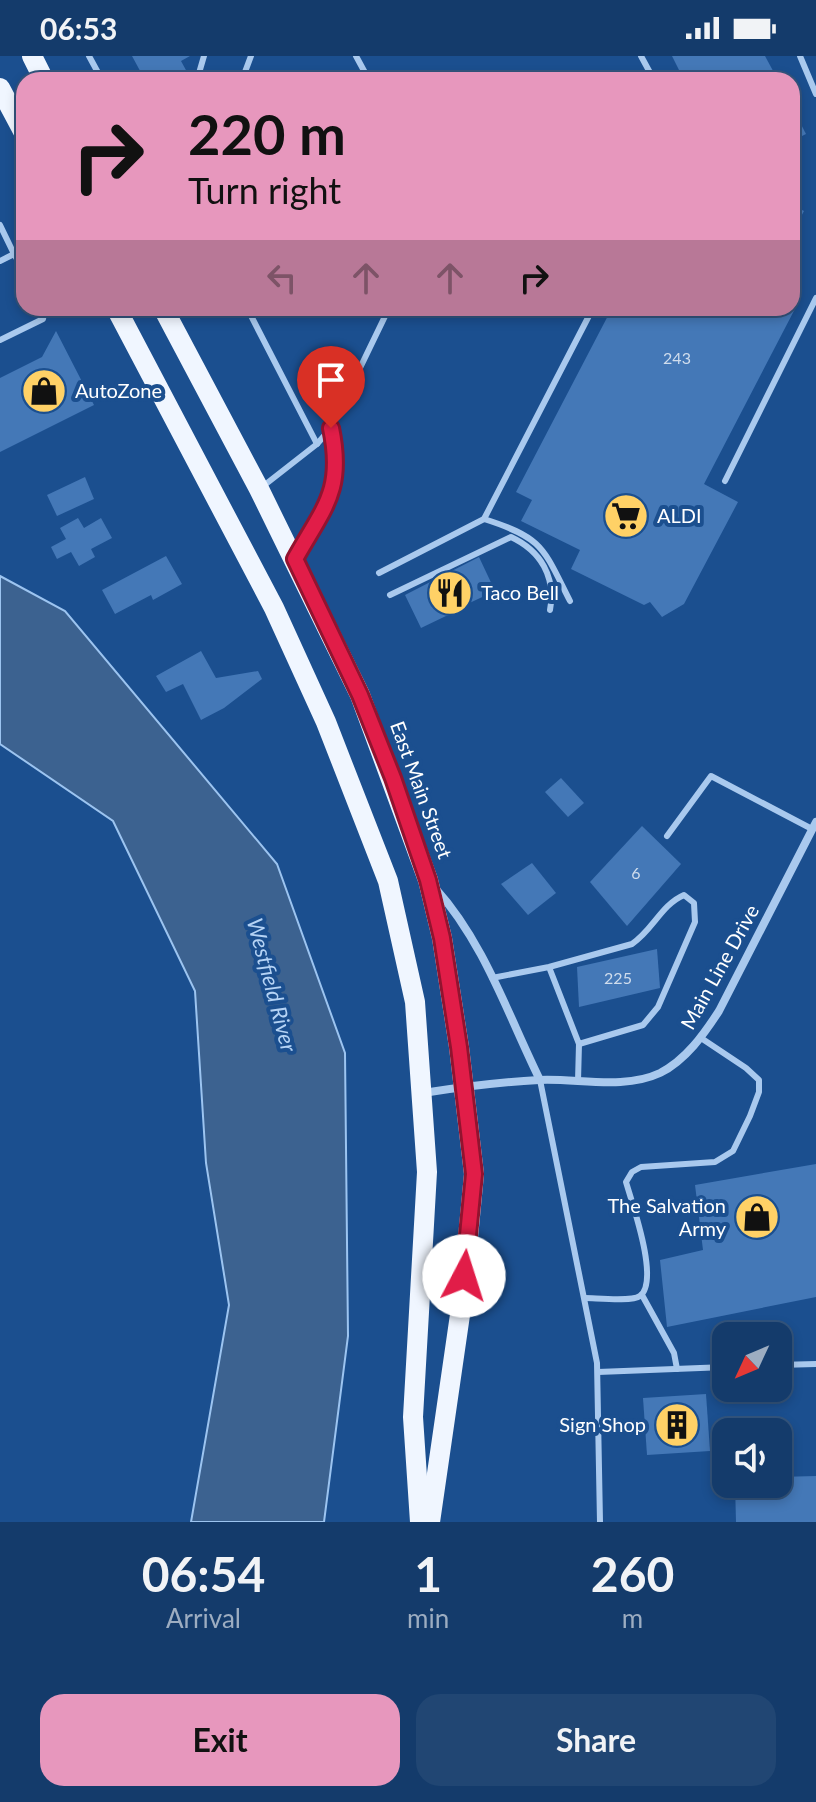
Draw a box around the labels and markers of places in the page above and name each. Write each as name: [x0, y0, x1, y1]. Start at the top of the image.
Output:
pin: [297, 346, 365, 428]
shop icon: AutoZone: [20, 367, 68, 415]
place label: AutoZone: [75, 378, 162, 402]
supermarket icon: ALDI: [602, 492, 650, 540]
place label: ALDI: [657, 503, 702, 527]
restaurant icon: Taco Bell: [426, 569, 474, 617]
place label: Taco Bell: [481, 580, 559, 604]
place label: The Salvation Army: [607, 1193, 727, 1240]
shop icon: The Salvation Army: [733, 1193, 781, 1241]
building icon: Sign Shop: [653, 1401, 701, 1449]
place label: Sign Shop: [559, 1412, 646, 1436]

